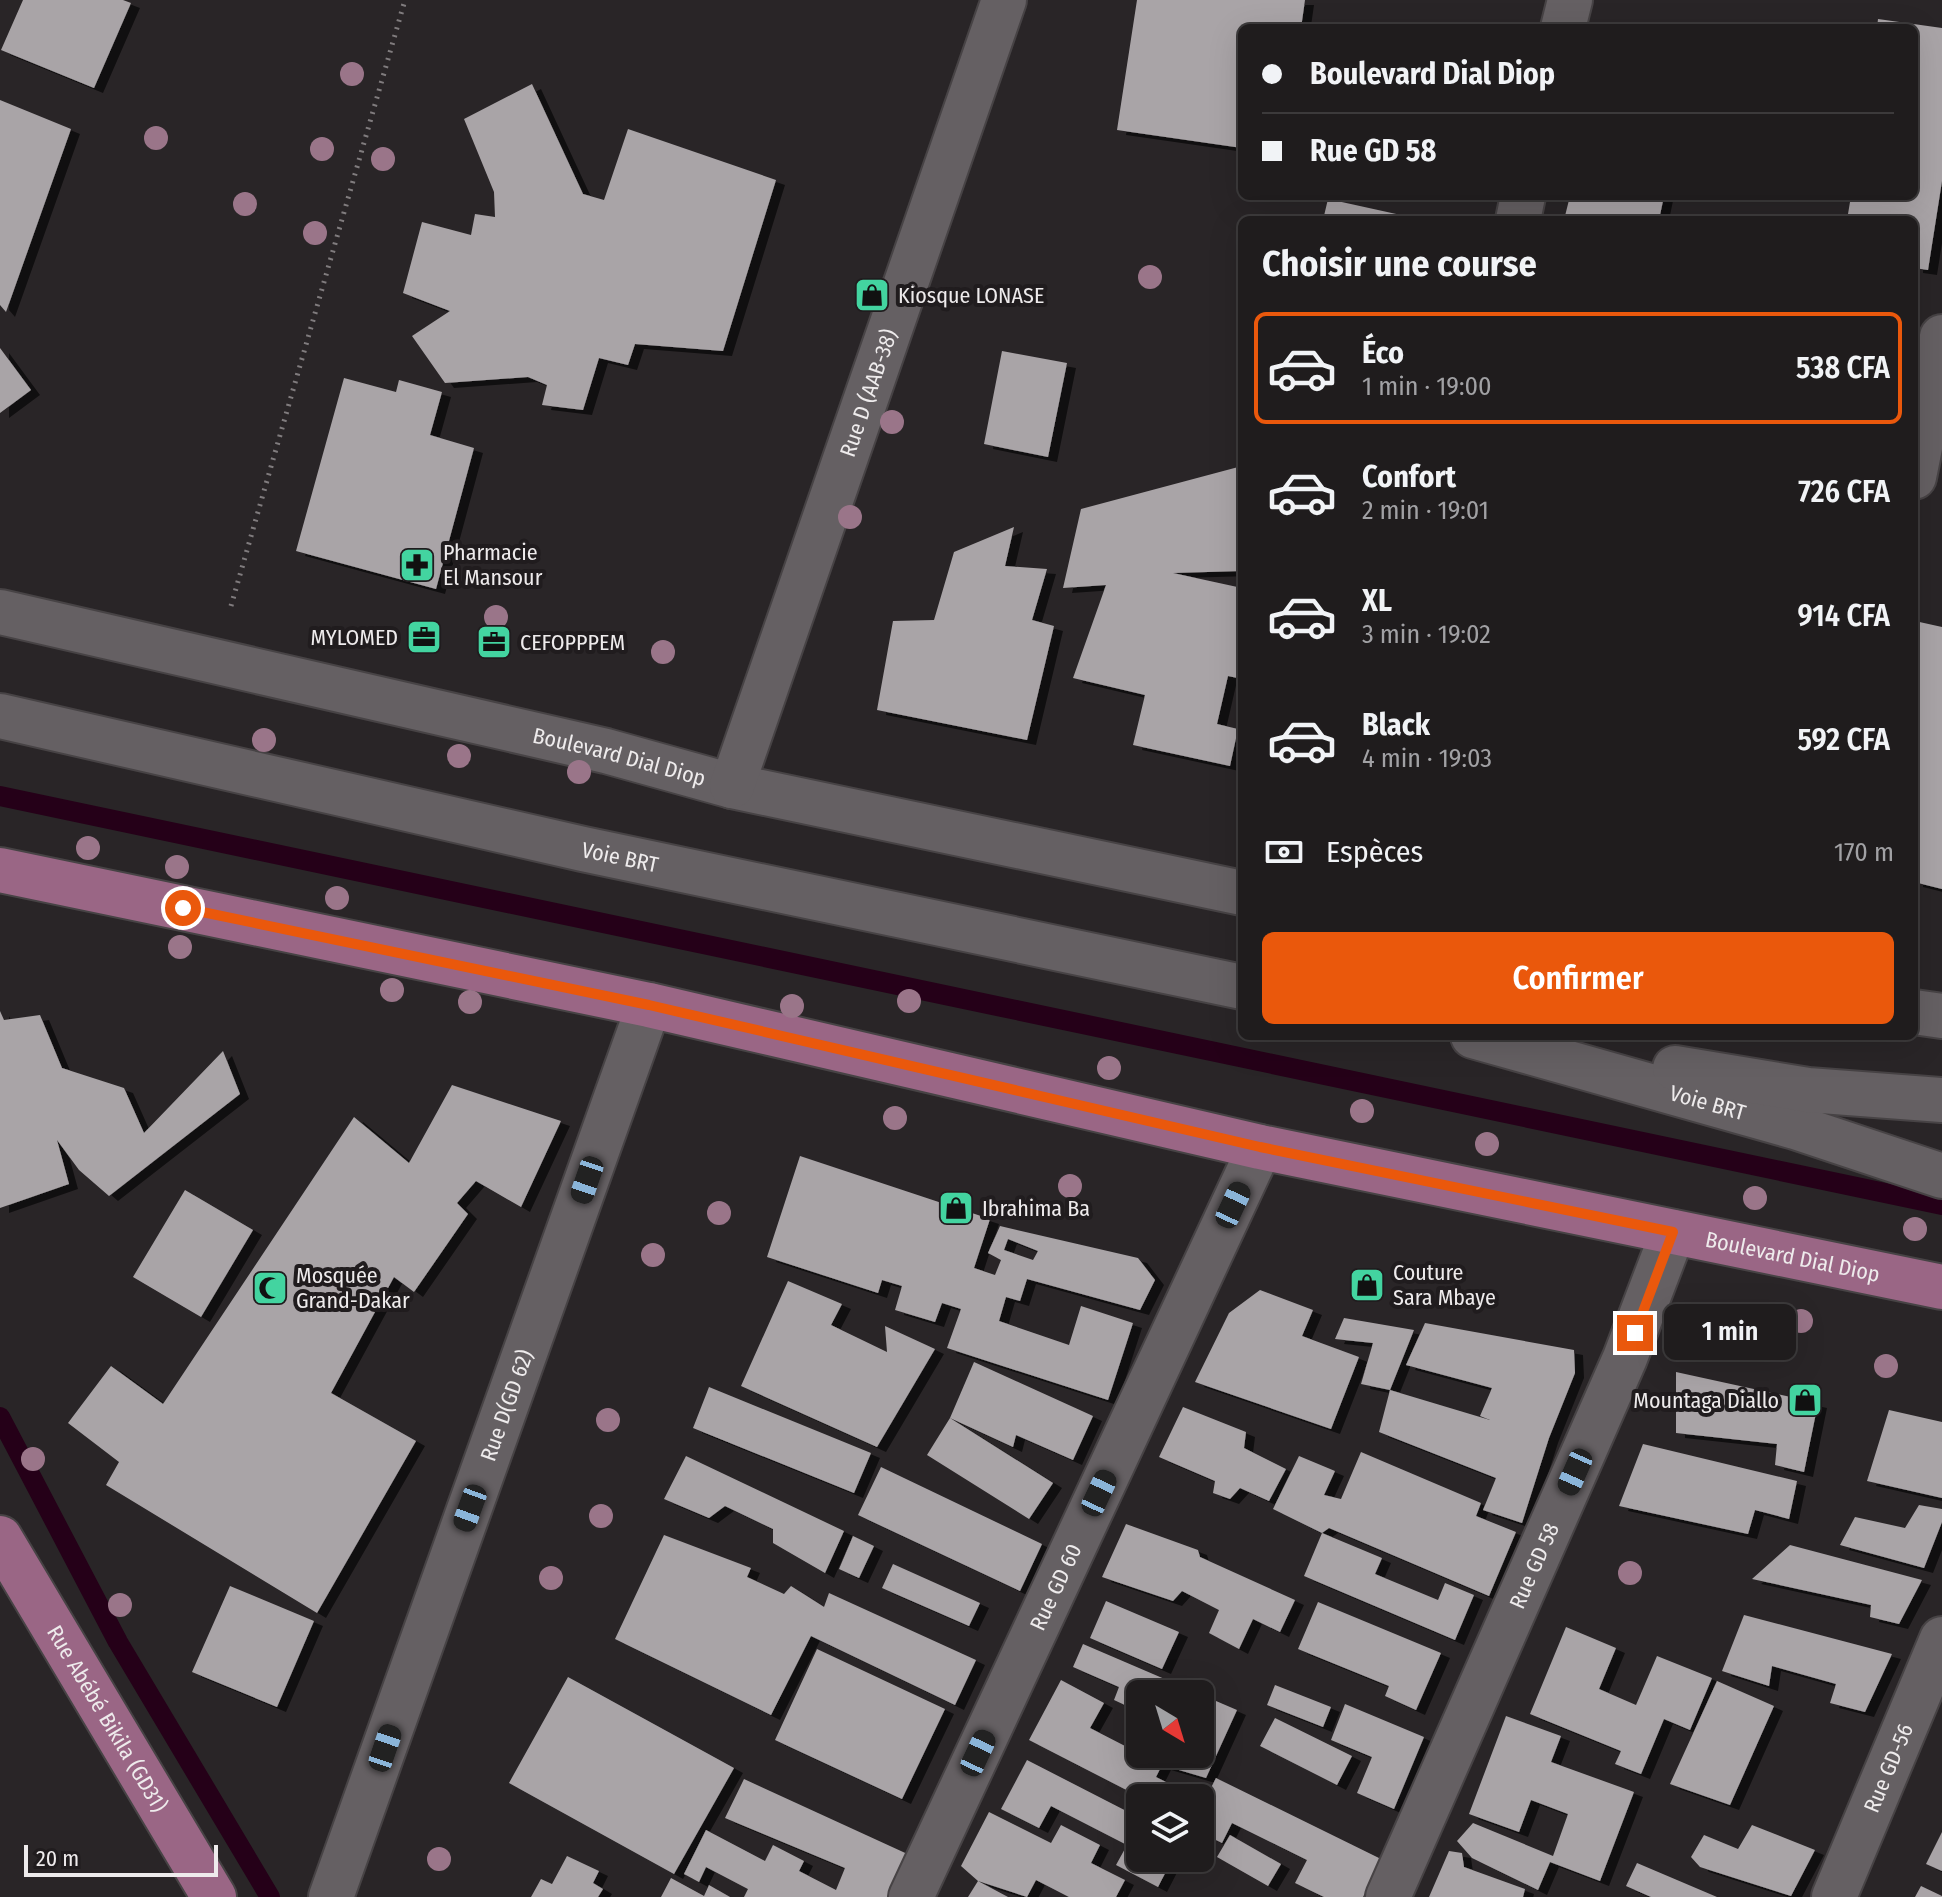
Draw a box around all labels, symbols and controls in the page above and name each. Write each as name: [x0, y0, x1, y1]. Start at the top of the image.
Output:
text: Boulevard Dial Diop: [1310, 56, 1555, 92]
text: Rue GD 58: [1310, 133, 1436, 169]
text: Choisir une course: [1262, 242, 1537, 286]
shop icon: Kiosque LONASE: [853, 276, 891, 314]
place label: Kiosque LONASE: [898, 282, 1044, 309]
street label: Rue D (AAB-38): [834, 326, 903, 461]
icon: car: [1266, 332, 1338, 404]
text: Éco: [1362, 335, 1404, 371]
text: 538 CFA: [1796, 350, 1890, 386]
text: 1 min · 19:00: [1362, 371, 1492, 402]
icon: car: [1266, 456, 1338, 528]
text: Confort: [1362, 459, 1456, 495]
text: 726 CFA: [1798, 474, 1890, 510]
text: 2 min · 19:01: [1362, 495, 1489, 526]
place label: Pharmacie El Mansour: [443, 539, 543, 591]
pharmacy icon: Pharmacie El Mansour: [398, 546, 436, 584]
icon: car: [1266, 580, 1338, 652]
text: XL: [1362, 583, 1392, 619]
text: 914 CFA: [1798, 598, 1890, 634]
office icon: MYLOMED: [405, 618, 443, 656]
text: 3 min · 19:02: [1362, 619, 1491, 650]
office icon: CEFOPPPEM: [475, 623, 513, 661]
place label: MYLOMED: [311, 624, 398, 651]
place label: CEFOPPPEM: [520, 629, 625, 656]
icon: car: [1266, 704, 1338, 776]
text: Black: [1362, 707, 1430, 743]
street label: Boulevard Dial Diop: [530, 722, 709, 792]
text: 592 CFA: [1797, 722, 1890, 758]
text: 4 min · 19:03: [1362, 743, 1492, 774]
icon: cash: [1262, 830, 1306, 874]
text: Espèces: [1326, 834, 1423, 870]
street label: Voie BRT: [579, 836, 662, 879]
text: 170 m: [1834, 837, 1894, 868]
route start: [165, 890, 201, 926]
button: Confirmer: [1262, 932, 1894, 1024]
street label: Voie BRT: [1667, 1079, 1749, 1127]
car: [568, 1153, 606, 1207]
car: [1212, 1178, 1254, 1232]
shop icon: Ibrahima Ba: [937, 1189, 975, 1227]
place label: Ibrahima Ba: [982, 1195, 1090, 1222]
street label: Boulevard Dial Diop: [1703, 1226, 1882, 1288]
place label: Couture Sara Mbaye: [1393, 1259, 1496, 1311]
place label: Mosquée Grand-Dakar: [296, 1262, 410, 1314]
shop icon: Couture Sara Mbaye: [1348, 1266, 1386, 1304]
mosque icon: Mosquée Grand-Dakar: [251, 1269, 289, 1307]
callout: 1 min: [1663, 1305, 1795, 1361]
route end: [1617, 1315, 1653, 1351]
text: 1 min: [1702, 1316, 1758, 1347]
street label: Rue D(GD 62): [475, 1346, 539, 1465]
shop icon: Mountaga Diallo: [1786, 1381, 1824, 1419]
place label: Mountaga Diallo: [1633, 1387, 1779, 1414]
car: [1554, 1445, 1596, 1499]
car: [1078, 1466, 1120, 1520]
car: [451, 1481, 489, 1535]
street label: Rue GD 58: [1503, 1519, 1565, 1613]
street label: Rue GD 60: [1024, 1539, 1087, 1635]
street label: Rue Abébé Bikila (GD31): [41, 1620, 173, 1817]
north arrow: [1126, 1680, 1214, 1768]
map controls: [1126, 1680, 1214, 1872]
street label: Rue GD-56: [1858, 1719, 1919, 1817]
car: [366, 1721, 404, 1775]
car: [957, 1726, 999, 1780]
button: layers: [1126, 1784, 1214, 1872]
scale bar: [24, 1841, 218, 1877]
text: 20 m: [36, 1845, 79, 1872]

